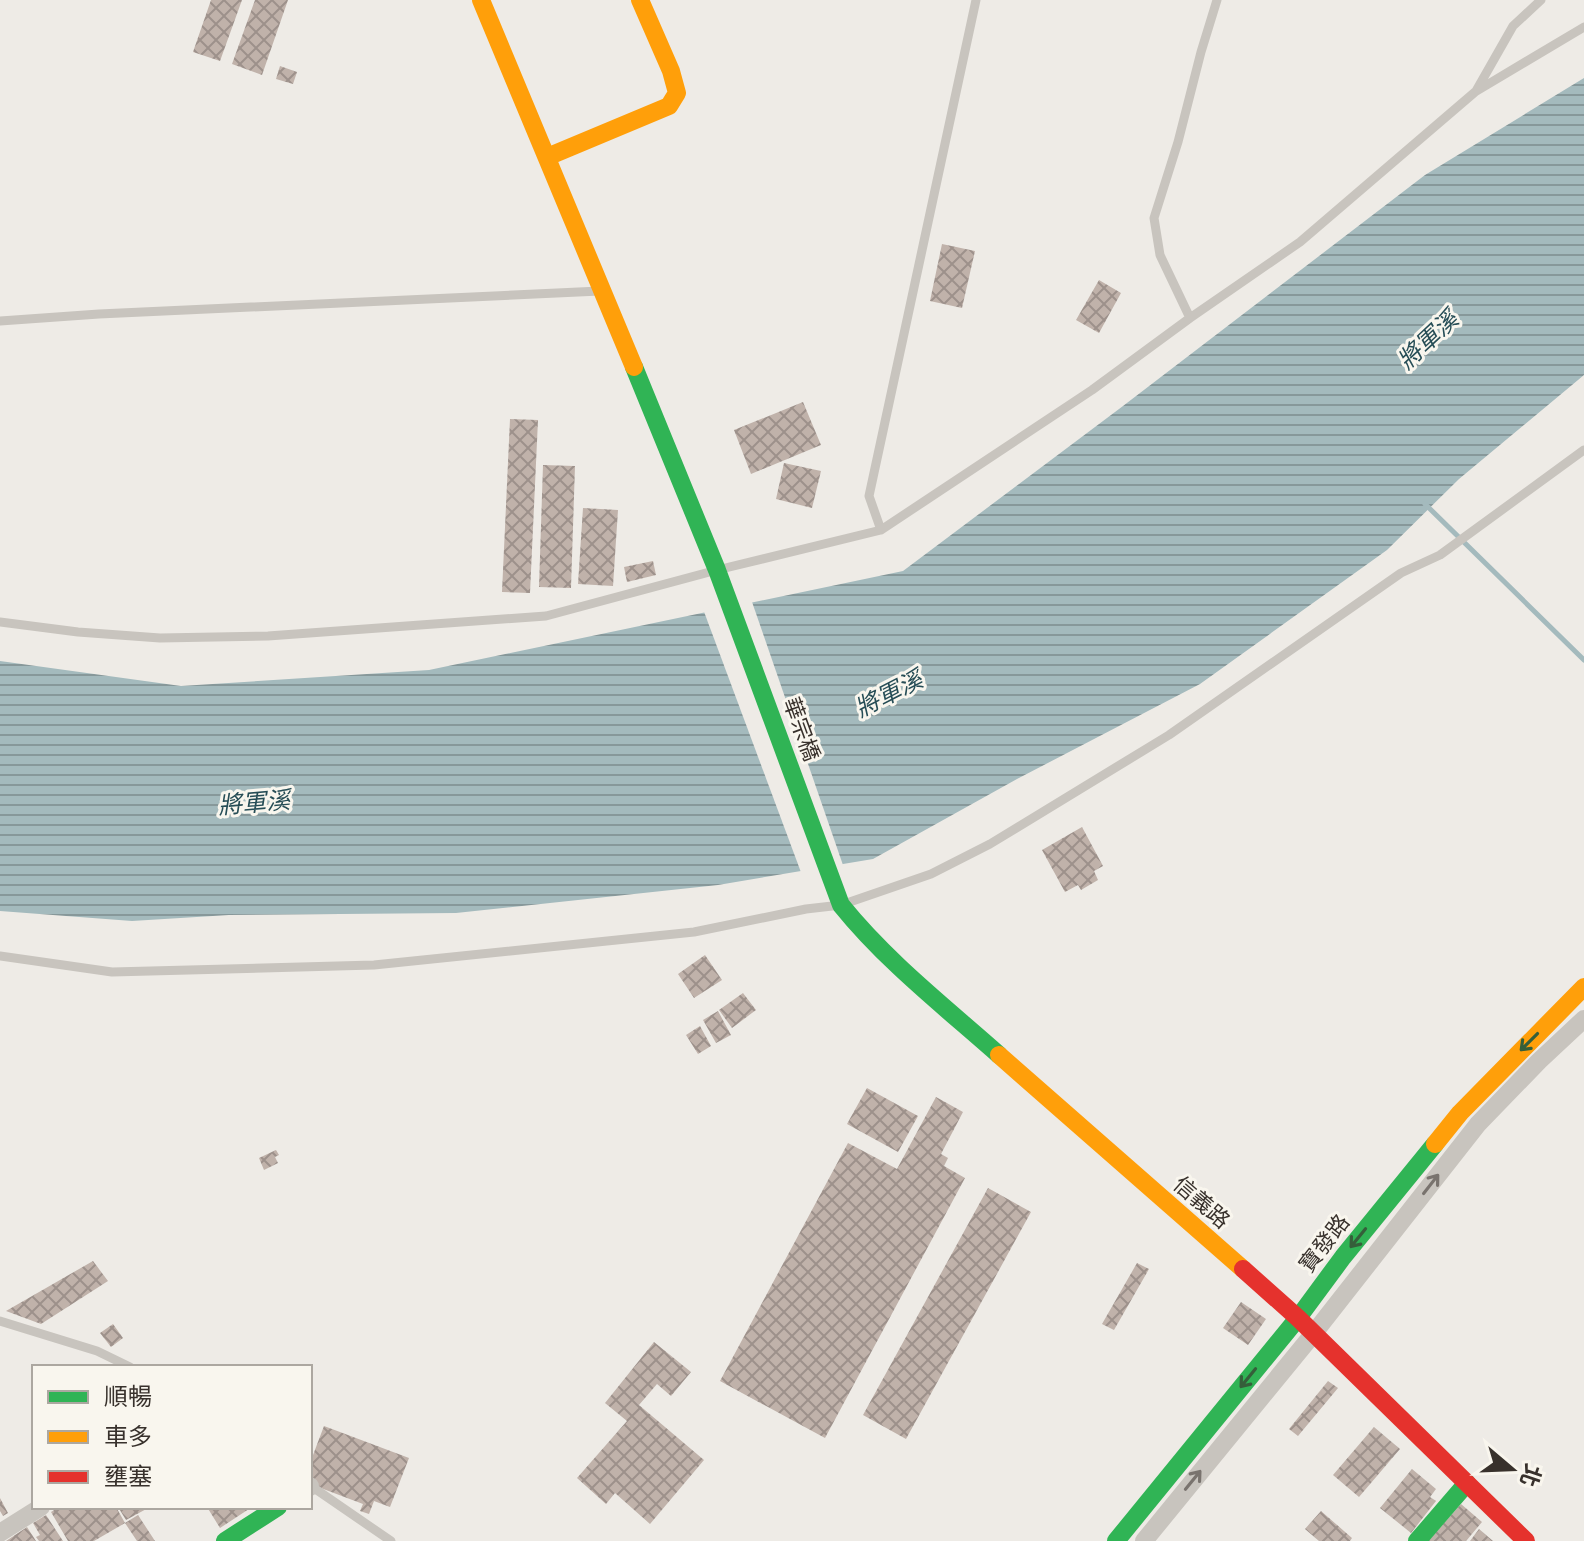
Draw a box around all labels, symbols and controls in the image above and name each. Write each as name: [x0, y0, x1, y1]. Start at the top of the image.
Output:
water label: 將軍溪: [1391, 302, 1466, 375]
water label: 將軍溪: [850, 663, 930, 723]
street label: 華宗橋: [778, 694, 826, 765]
water label: 將軍溪: [217, 785, 294, 820]
one-way arrow: [1520, 1032, 1539, 1051]
street label: 信義路: [1168, 1171, 1235, 1234]
one-way arrow: [1422, 1174, 1440, 1195]
street label: 寶發路: [1293, 1209, 1355, 1278]
one-way arrow: [1350, 1227, 1367, 1248]
legend: [32, 1365, 312, 1509]
one-way arrow: [1239, 1367, 1257, 1388]
text: 順暢: [104, 1382, 152, 1411]
text: 車多: [104, 1422, 152, 1451]
north arrow: [1472, 1429, 1552, 1509]
text: 北: [1514, 1461, 1547, 1490]
text: 壅塞: [104, 1462, 152, 1491]
one-way arrow: [1184, 1471, 1202, 1491]

